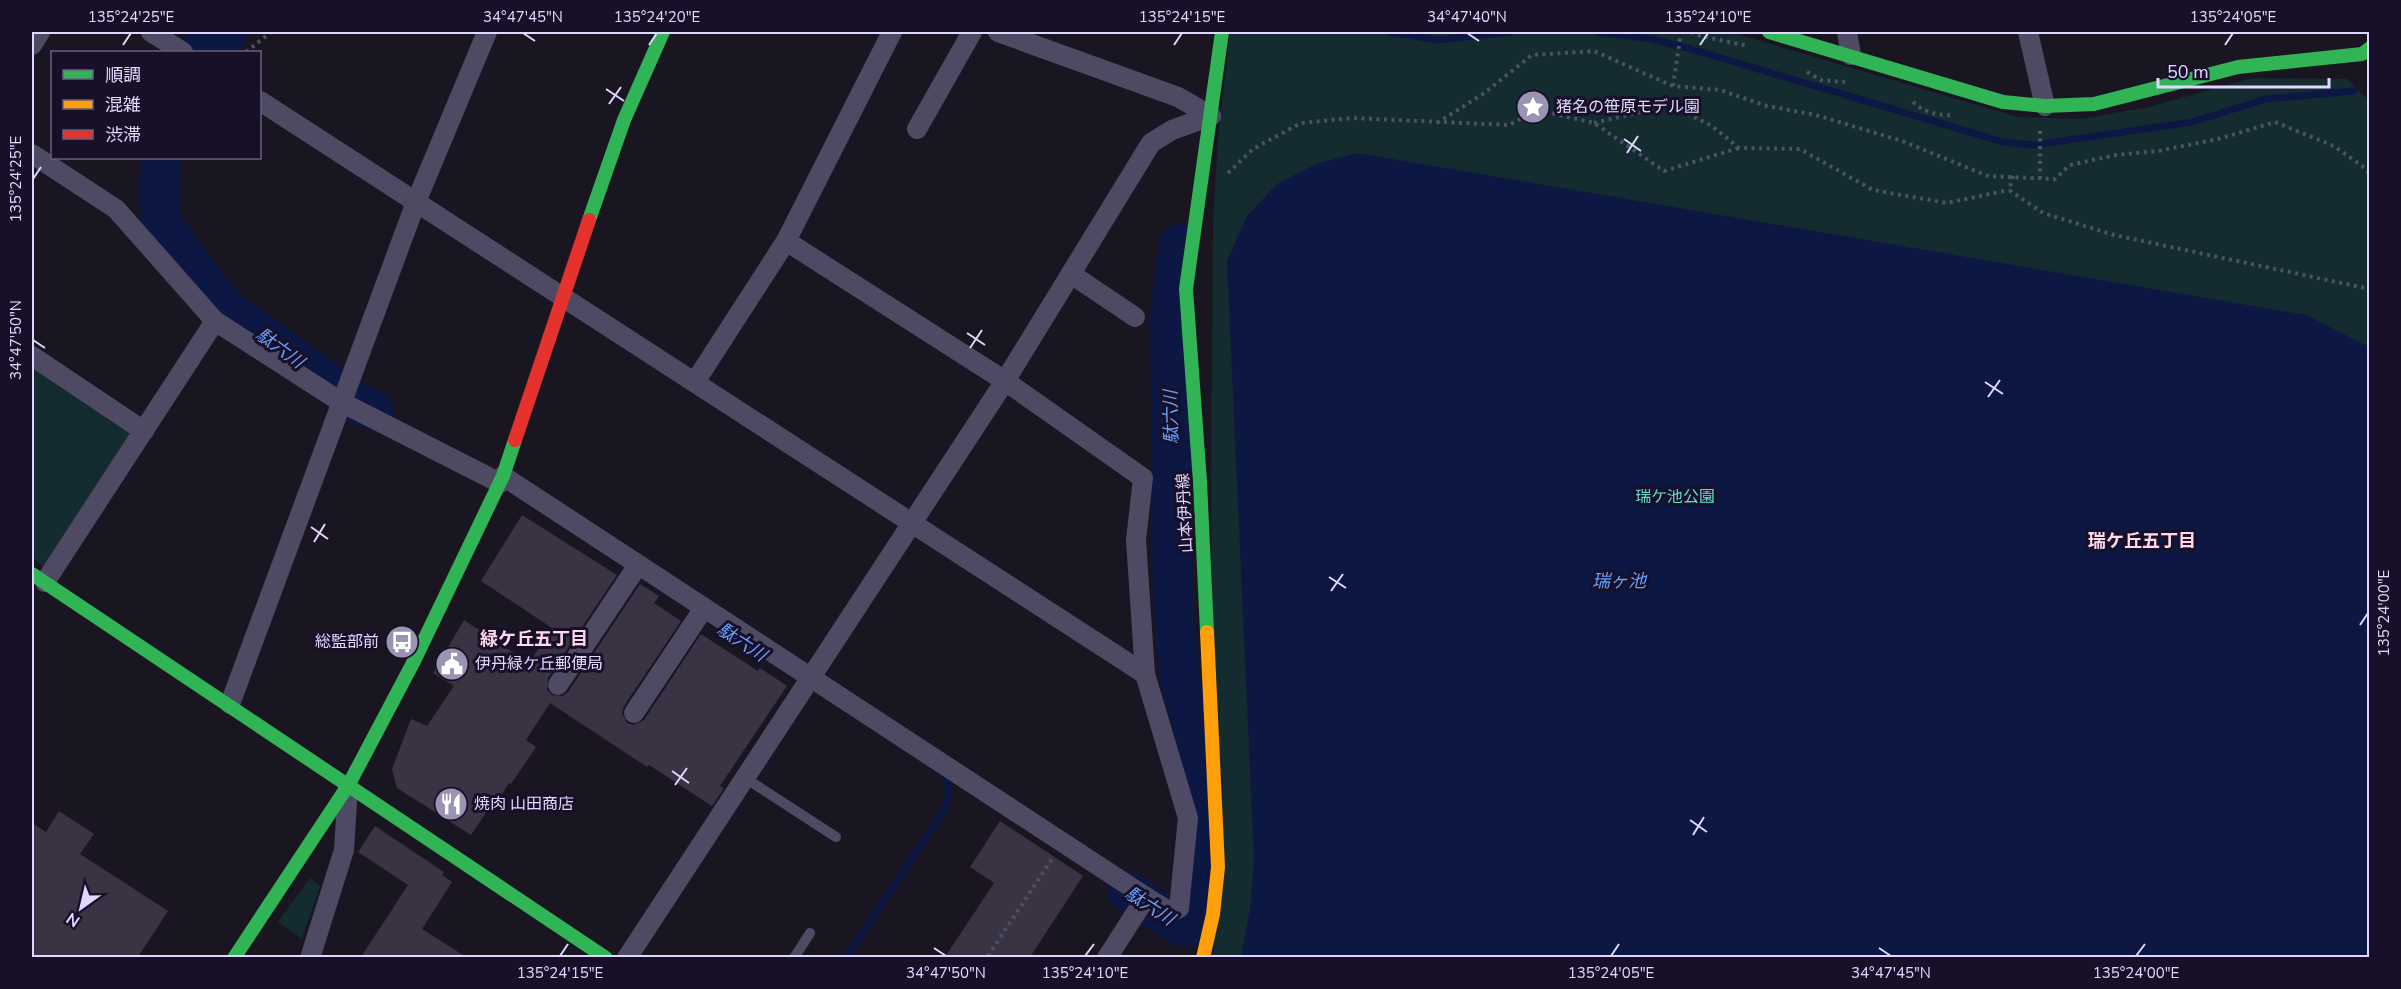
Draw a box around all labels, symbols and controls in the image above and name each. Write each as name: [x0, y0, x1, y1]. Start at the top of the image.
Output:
text: 135°24'25"E: [88, 7, 174, 27]
text: 34°47'45"N: [483, 7, 563, 27]
text: 135°24'20"E: [614, 7, 700, 27]
text: 135°24'15"E: [1139, 7, 1225, 27]
text: 34°47'40"N: [1427, 7, 1507, 27]
text: 135°24'10"E: [1665, 7, 1751, 27]
text: 135°24'05"E: [2190, 7, 2276, 27]
legend: [51, 51, 261, 159]
scale bar: [2158, 51, 2329, 89]
text: 50 m: [2167, 60, 2209, 84]
text: 順調: [105, 63, 141, 87]
place icon: 猪名の笹原モデル園: [1515, 89, 1551, 125]
text: 混雑: [105, 93, 141, 117]
place label: 猪名の笹原モデル園: [1556, 96, 1700, 118]
text: 渋滞: [105, 123, 141, 147]
text: 135°24'25"E: [6, 136, 26, 222]
text: 34°47'50"N: [6, 300, 26, 380]
water label: 駄六川: [251, 322, 311, 375]
water label: 駄六川: [1158, 388, 1183, 444]
street label: 山本伊丹線: [1172, 472, 1198, 554]
park label: 瑞ケ池公園: [1635, 486, 1715, 508]
district label: 瑞ケ丘五丁目: [2088, 529, 2196, 553]
water label: 瑞ヶ池: [1592, 569, 1648, 593]
text: 135°24'00"E: [2374, 570, 2394, 656]
water label: 駄六川: [713, 617, 773, 668]
bus stop icon: 総監部前: [384, 624, 420, 660]
district label: 緑ケ丘五丁目: [480, 627, 588, 651]
place label: 総監部前: [315, 631, 379, 653]
public building icon: 伊丹緑ケ丘郵便局: [434, 646, 470, 682]
place label: 伊丹緑ケ丘郵便局: [475, 653, 603, 675]
restaurant icon: 焼肉 山田商店: [433, 786, 469, 822]
place label: 焼肉 山田商店: [474, 793, 574, 815]
north arrow: [51, 878, 111, 938]
water label: 駄六川: [1121, 881, 1181, 932]
text: N: [62, 907, 84, 932]
text: 135°24'15"E: [517, 963, 603, 983]
text: 34°47'50"N: [906, 963, 986, 983]
text: 135°24'10"E: [1042, 963, 1128, 983]
text: 135°24'05"E: [1568, 963, 1654, 983]
text: 34°47'45"N: [1851, 963, 1931, 983]
text: 135°24'00"E: [2093, 963, 2179, 983]

